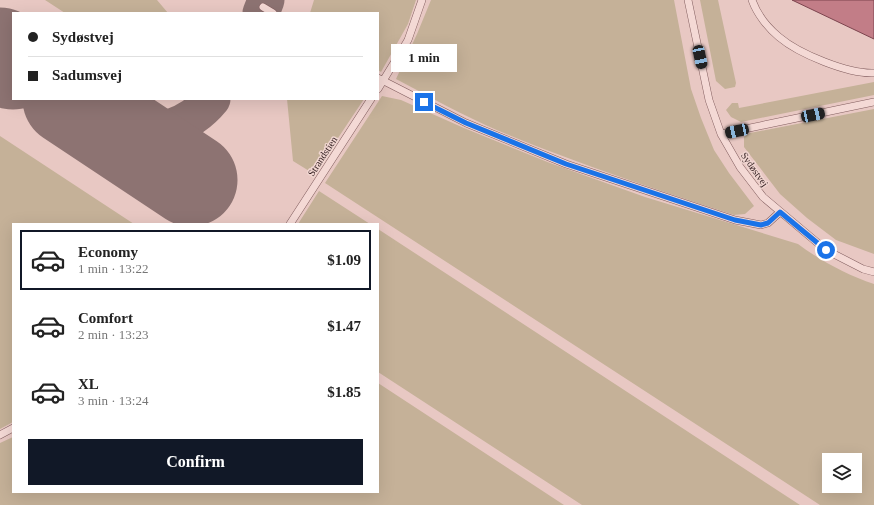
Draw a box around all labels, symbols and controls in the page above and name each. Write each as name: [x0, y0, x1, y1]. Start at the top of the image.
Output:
text: Sydøstvej: [52, 29, 114, 45]
callout: 1 min: [391, 44, 457, 72]
car: [692, 44, 708, 70]
text: 1 min: [408, 50, 440, 65]
text: Sadumsvej: [52, 67, 122, 83]
route end: [415, 93, 433, 111]
car: [800, 107, 826, 123]
car: [724, 123, 750, 139]
street label: Strandstien: [306, 134, 339, 178]
street label: Sydøstvej: [739, 150, 770, 189]
route start: [817, 241, 835, 259]
icon: car: [30, 242, 66, 278]
text: Economy: [78, 244, 138, 260]
text: $1.09: [327, 252, 361, 268]
text: 1 min · 13:22: [78, 261, 148, 276]
icon: car: [30, 308, 66, 344]
text: Comfort: [78, 310, 133, 326]
text: $1.47: [327, 318, 361, 334]
text: 2 min · 13:23: [78, 327, 148, 342]
icon: car: [30, 374, 66, 410]
text: XL: [78, 376, 99, 392]
text: $1.85: [327, 384, 361, 400]
text: 3 min · 13:24: [78, 393, 148, 408]
button: Confirm: [28, 439, 363, 485]
map controls: [822, 453, 862, 493]
button: layers: [822, 453, 862, 493]

